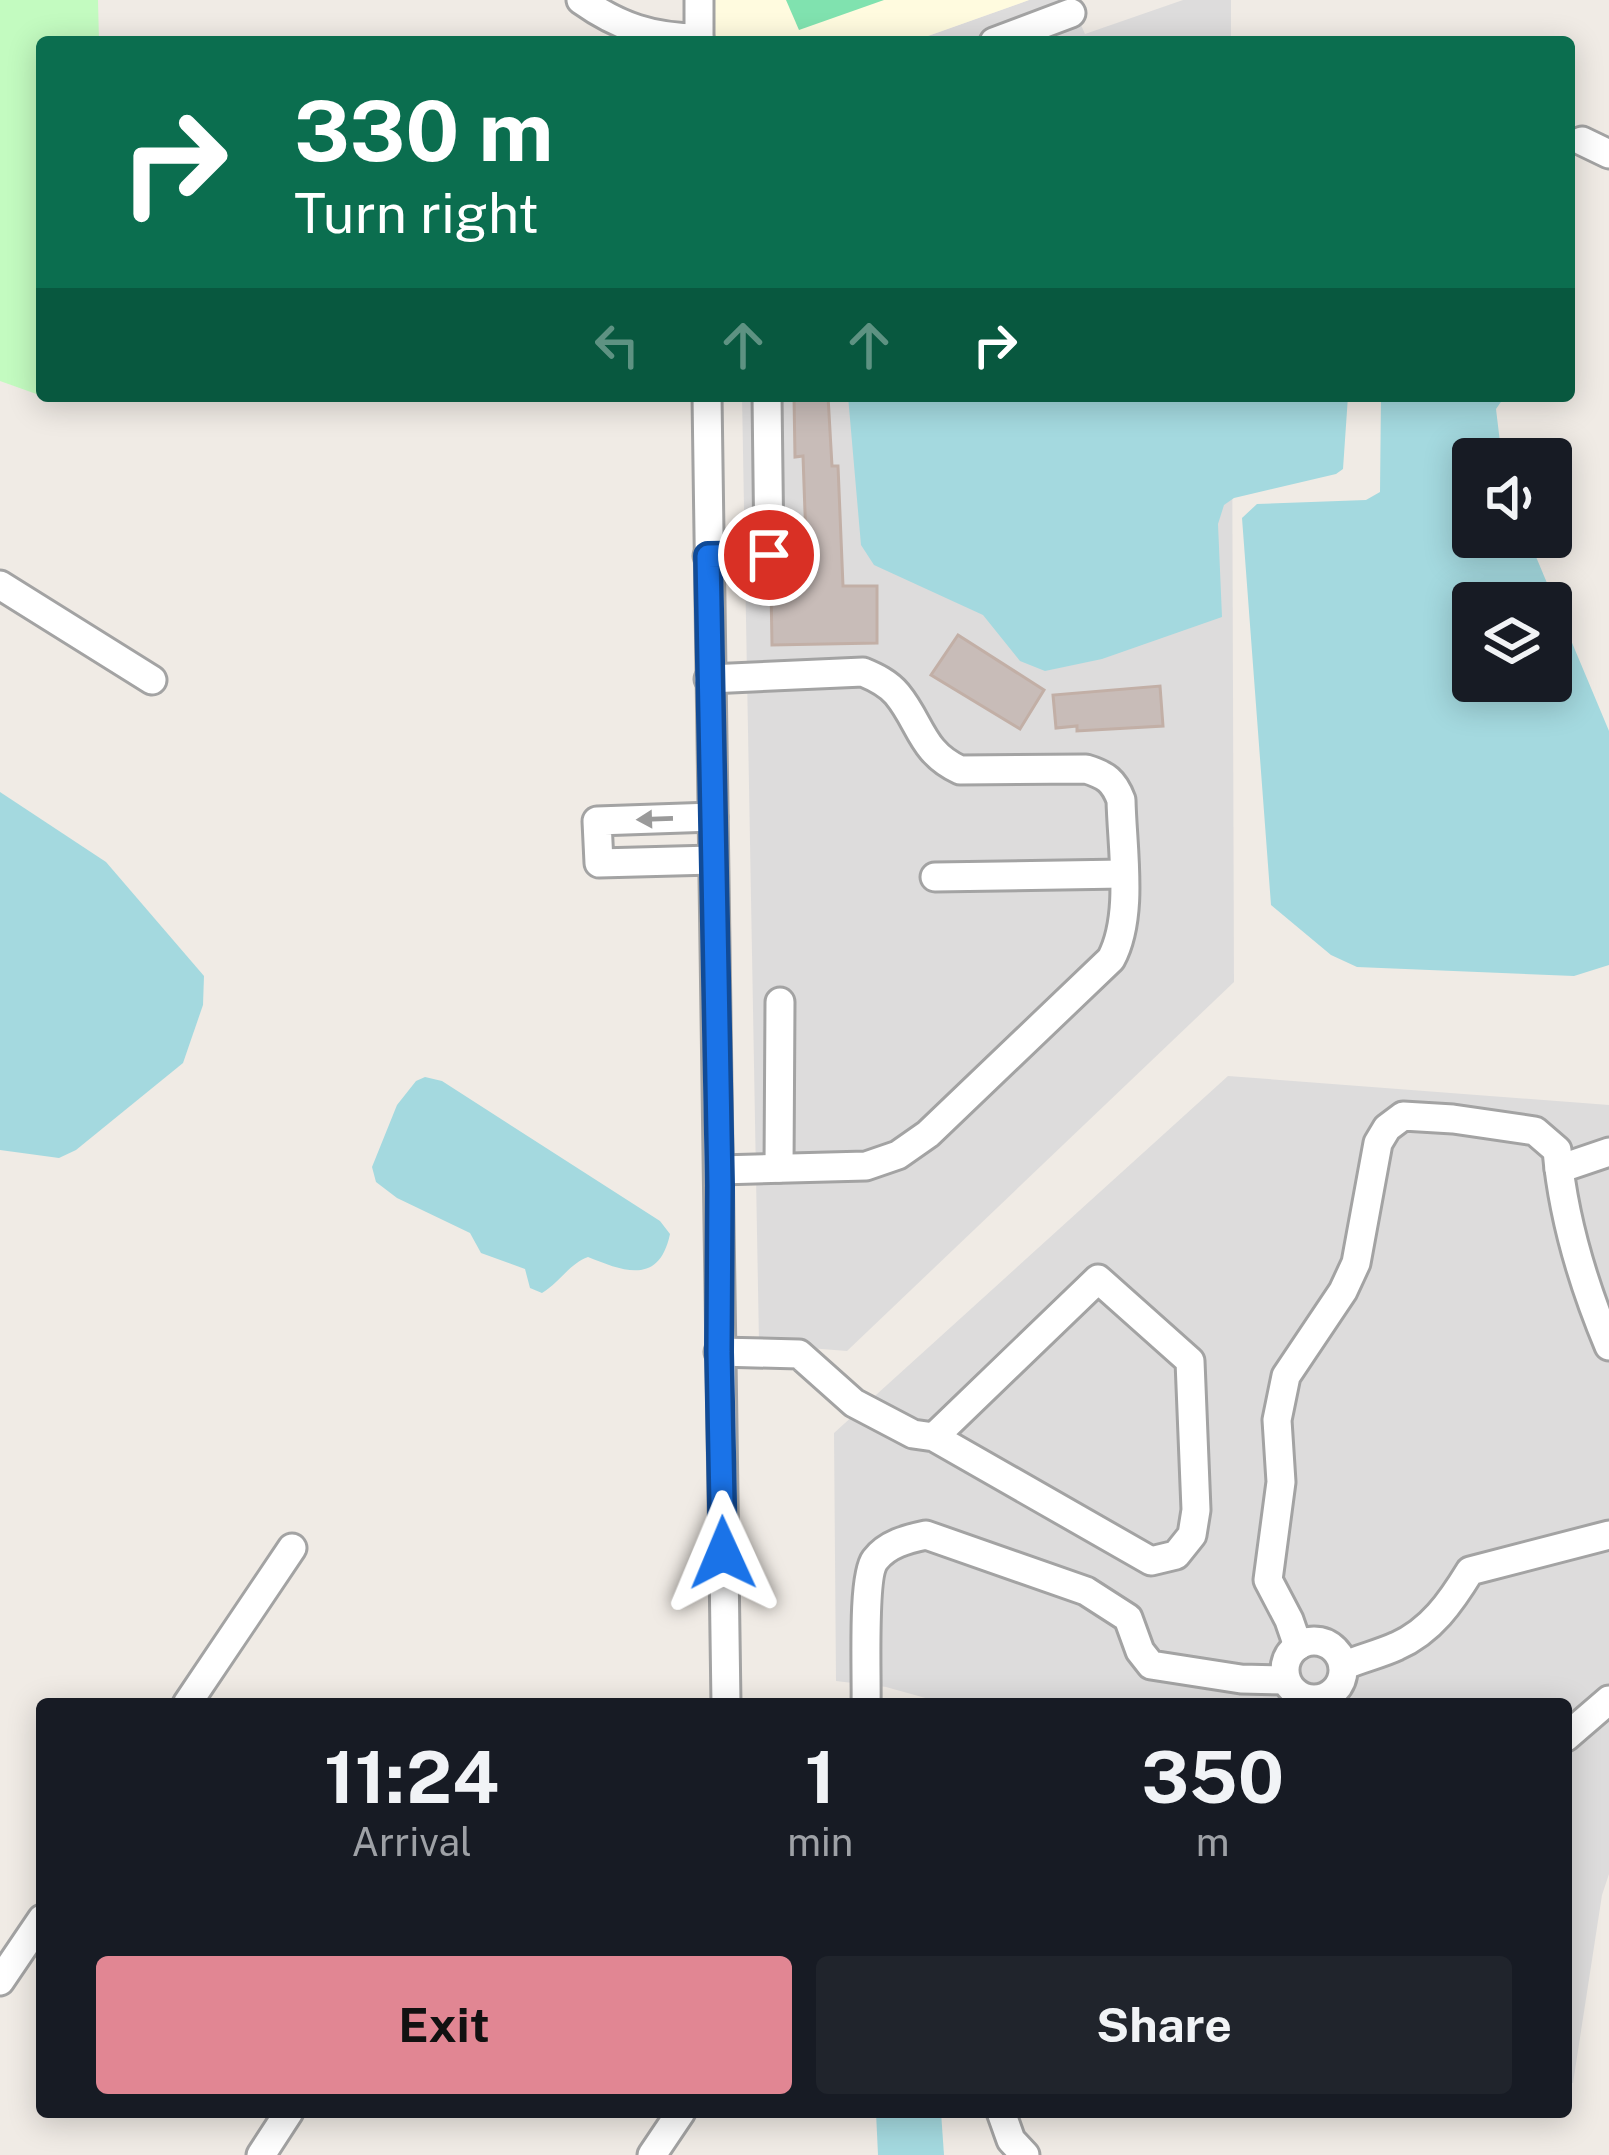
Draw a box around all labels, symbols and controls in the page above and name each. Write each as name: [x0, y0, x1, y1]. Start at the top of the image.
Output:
text: 330 m: [294, 81, 554, 180]
icon: right: [96, 84, 252, 240]
text: Turn right: [294, 182, 539, 245]
icon: left: [584, 312, 650, 378]
icon: ahead: [710, 312, 776, 378]
icon: ahead: [836, 312, 902, 378]
icon: right: [962, 312, 1028, 378]
map controls: [1452, 438, 1572, 702]
button: sound: [1452, 438, 1572, 558]
pin: [718, 504, 820, 606]
icon: arrive: [736, 522, 802, 588]
button: layers: [1452, 582, 1572, 702]
one-way arrow: [635, 810, 673, 829]
position arrow: [660, 1490, 786, 1616]
text: 11:24: [324, 1735, 499, 1819]
text: 1: [805, 1735, 836, 1819]
text: 350: [1141, 1735, 1284, 1819]
text: Arrival: [351, 1819, 472, 1865]
text: min: [787, 1819, 853, 1865]
text: m: [1196, 1819, 1230, 1865]
button: Exit: [96, 1956, 792, 2094]
button: Share: [816, 1956, 1512, 2094]

